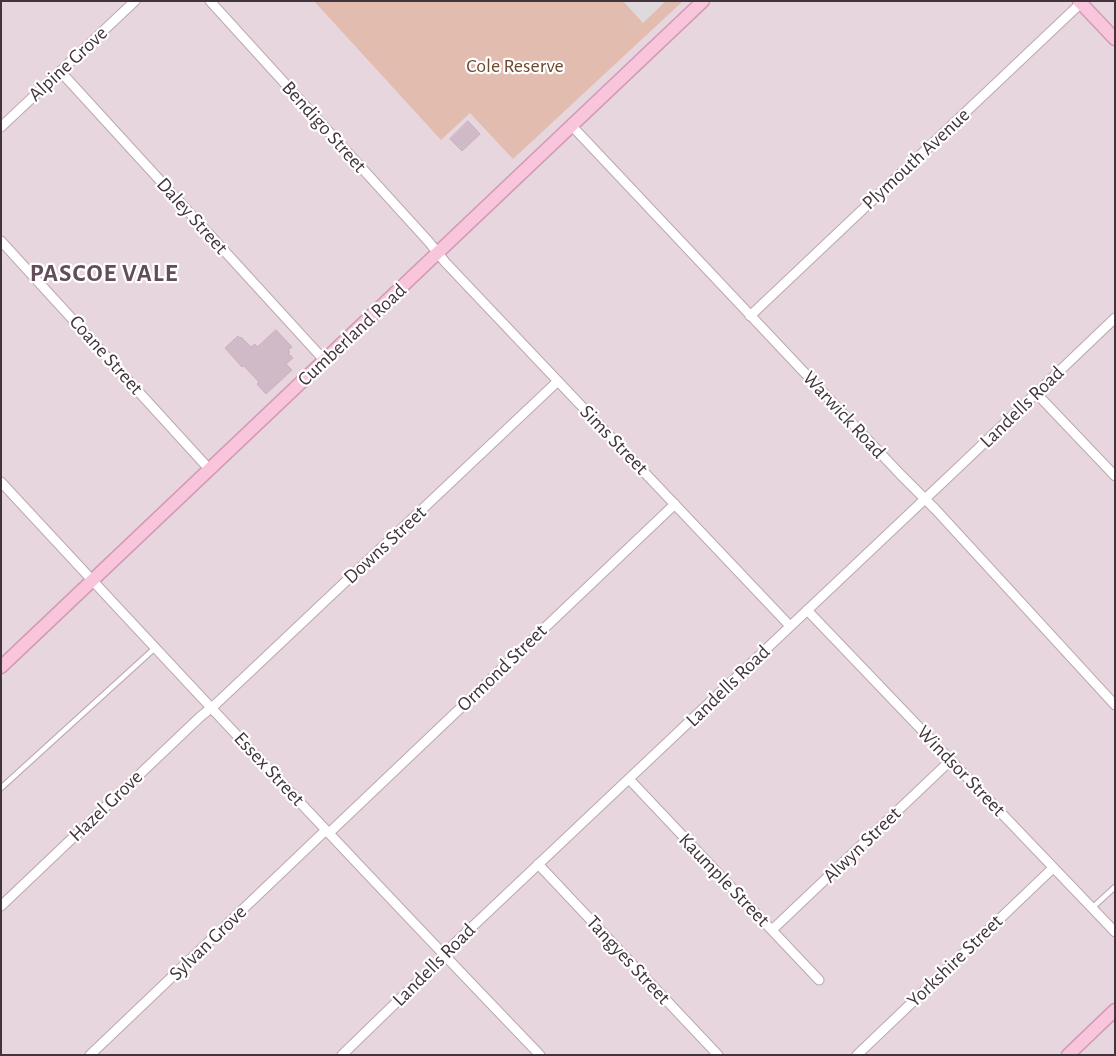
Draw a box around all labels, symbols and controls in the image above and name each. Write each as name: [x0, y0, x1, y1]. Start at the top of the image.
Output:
street label: Alpine Grove: [23, 21, 113, 107]
park label: Cole Reserve: [466, 54, 564, 78]
street label: Bendigo Street: [277, 76, 371, 178]
street label: Plymouth Avenue: [857, 103, 975, 215]
street label: Daley Street: [151, 173, 233, 259]
district label: PASCOE VALE: [28, 258, 180, 288]
street label: Cumberland Road: [293, 279, 411, 391]
street label: Coane Street: [64, 310, 148, 400]
street label: Landells Road: [975, 361, 1069, 453]
street label: Warwick Road: [797, 366, 891, 464]
street label: Sims Street: [575, 400, 653, 480]
street label: Downs Street: [339, 501, 431, 589]
street label: Ormond Street: [452, 619, 552, 717]
street label: Landells Road: [681, 640, 775, 732]
street label: Windsor Street: [912, 720, 1010, 822]
street label: Essex Street: [229, 727, 309, 811]
street label: Hazel Grove: [64, 765, 148, 847]
street label: Alwyn Street: [818, 802, 906, 888]
street label: Kaumple Street: [673, 828, 775, 932]
street label: Sylvan Grove: [164, 900, 252, 986]
street label: Yorkshire Street: [902, 910, 1008, 1012]
street label: Tangyes Street: [581, 911, 675, 1009]
street label: Landells Road: [387, 918, 481, 1012]

